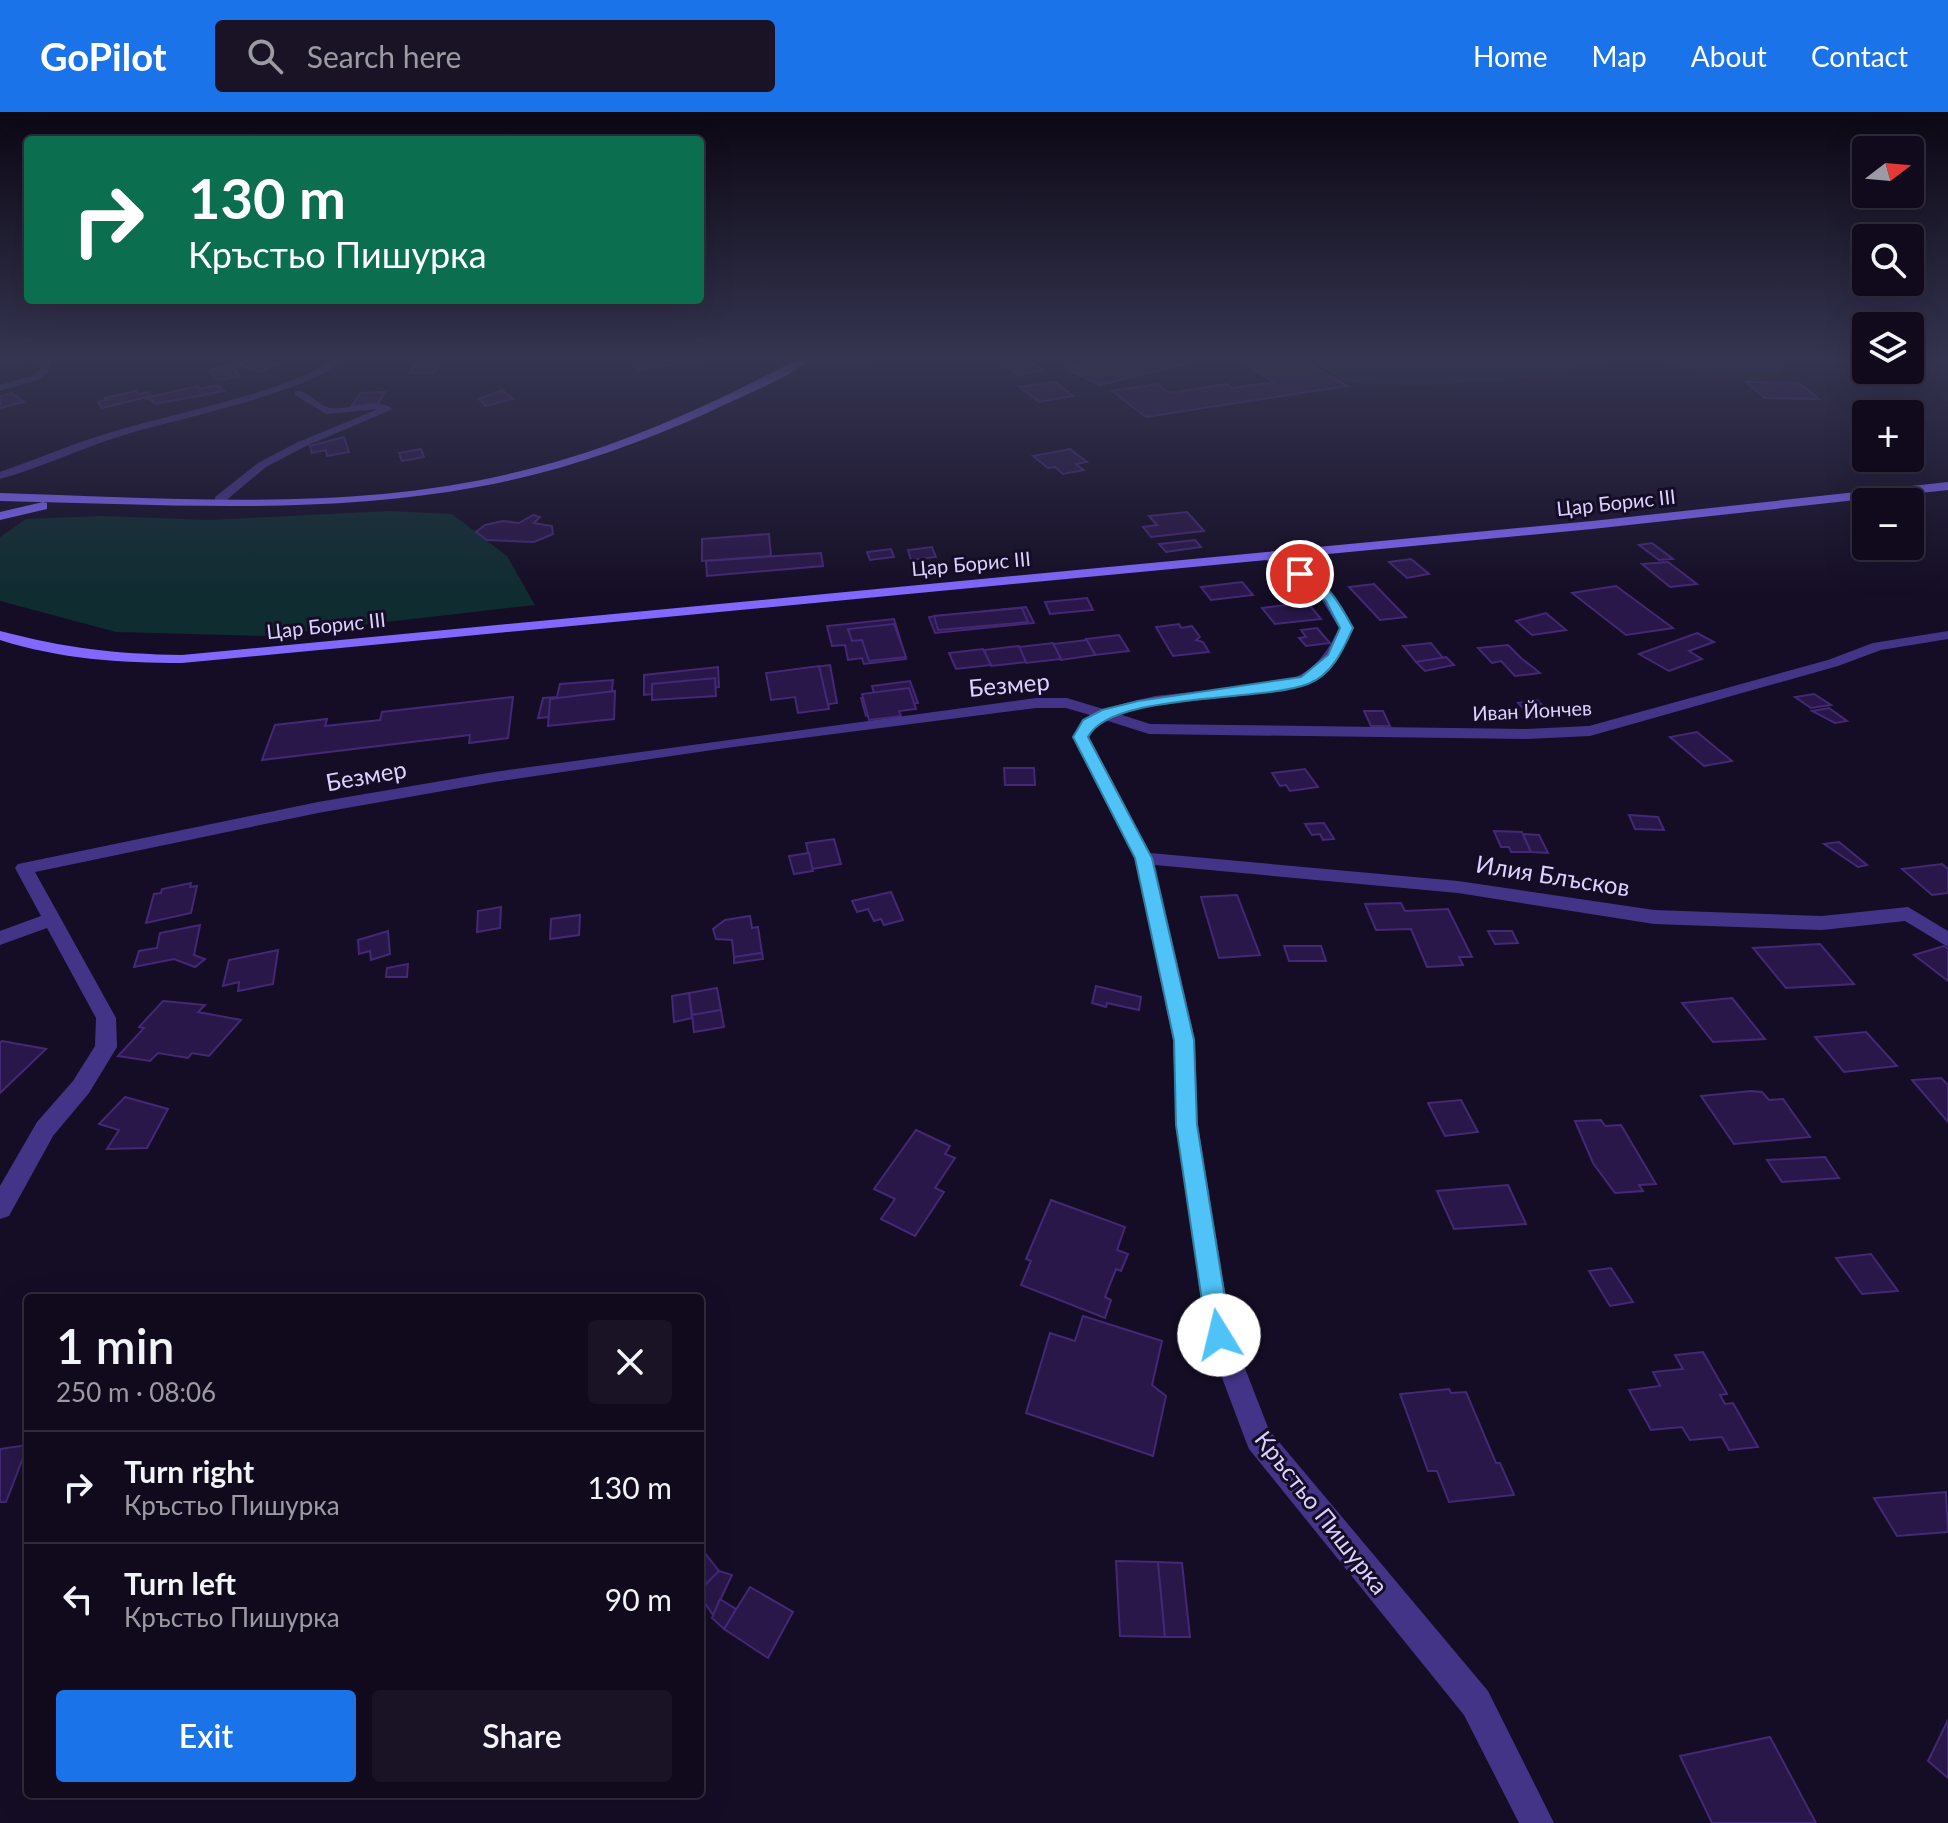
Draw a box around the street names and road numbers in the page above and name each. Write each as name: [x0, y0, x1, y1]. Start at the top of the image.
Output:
street label: Цар Борис III: [1555, 484, 1677, 520]
street label: Цар Борис III: [910, 546, 1032, 580]
street label: Цар Борис III: [265, 607, 387, 643]
street label: Безмер: [967, 666, 1051, 702]
street label: Иван Йончев: [1472, 695, 1592, 725]
street label: Безмер: [323, 754, 409, 796]
street label: Илия Блъсков: [1474, 849, 1632, 901]
street label: Кръстьо Пишурка: [1249, 1425, 1395, 1599]

